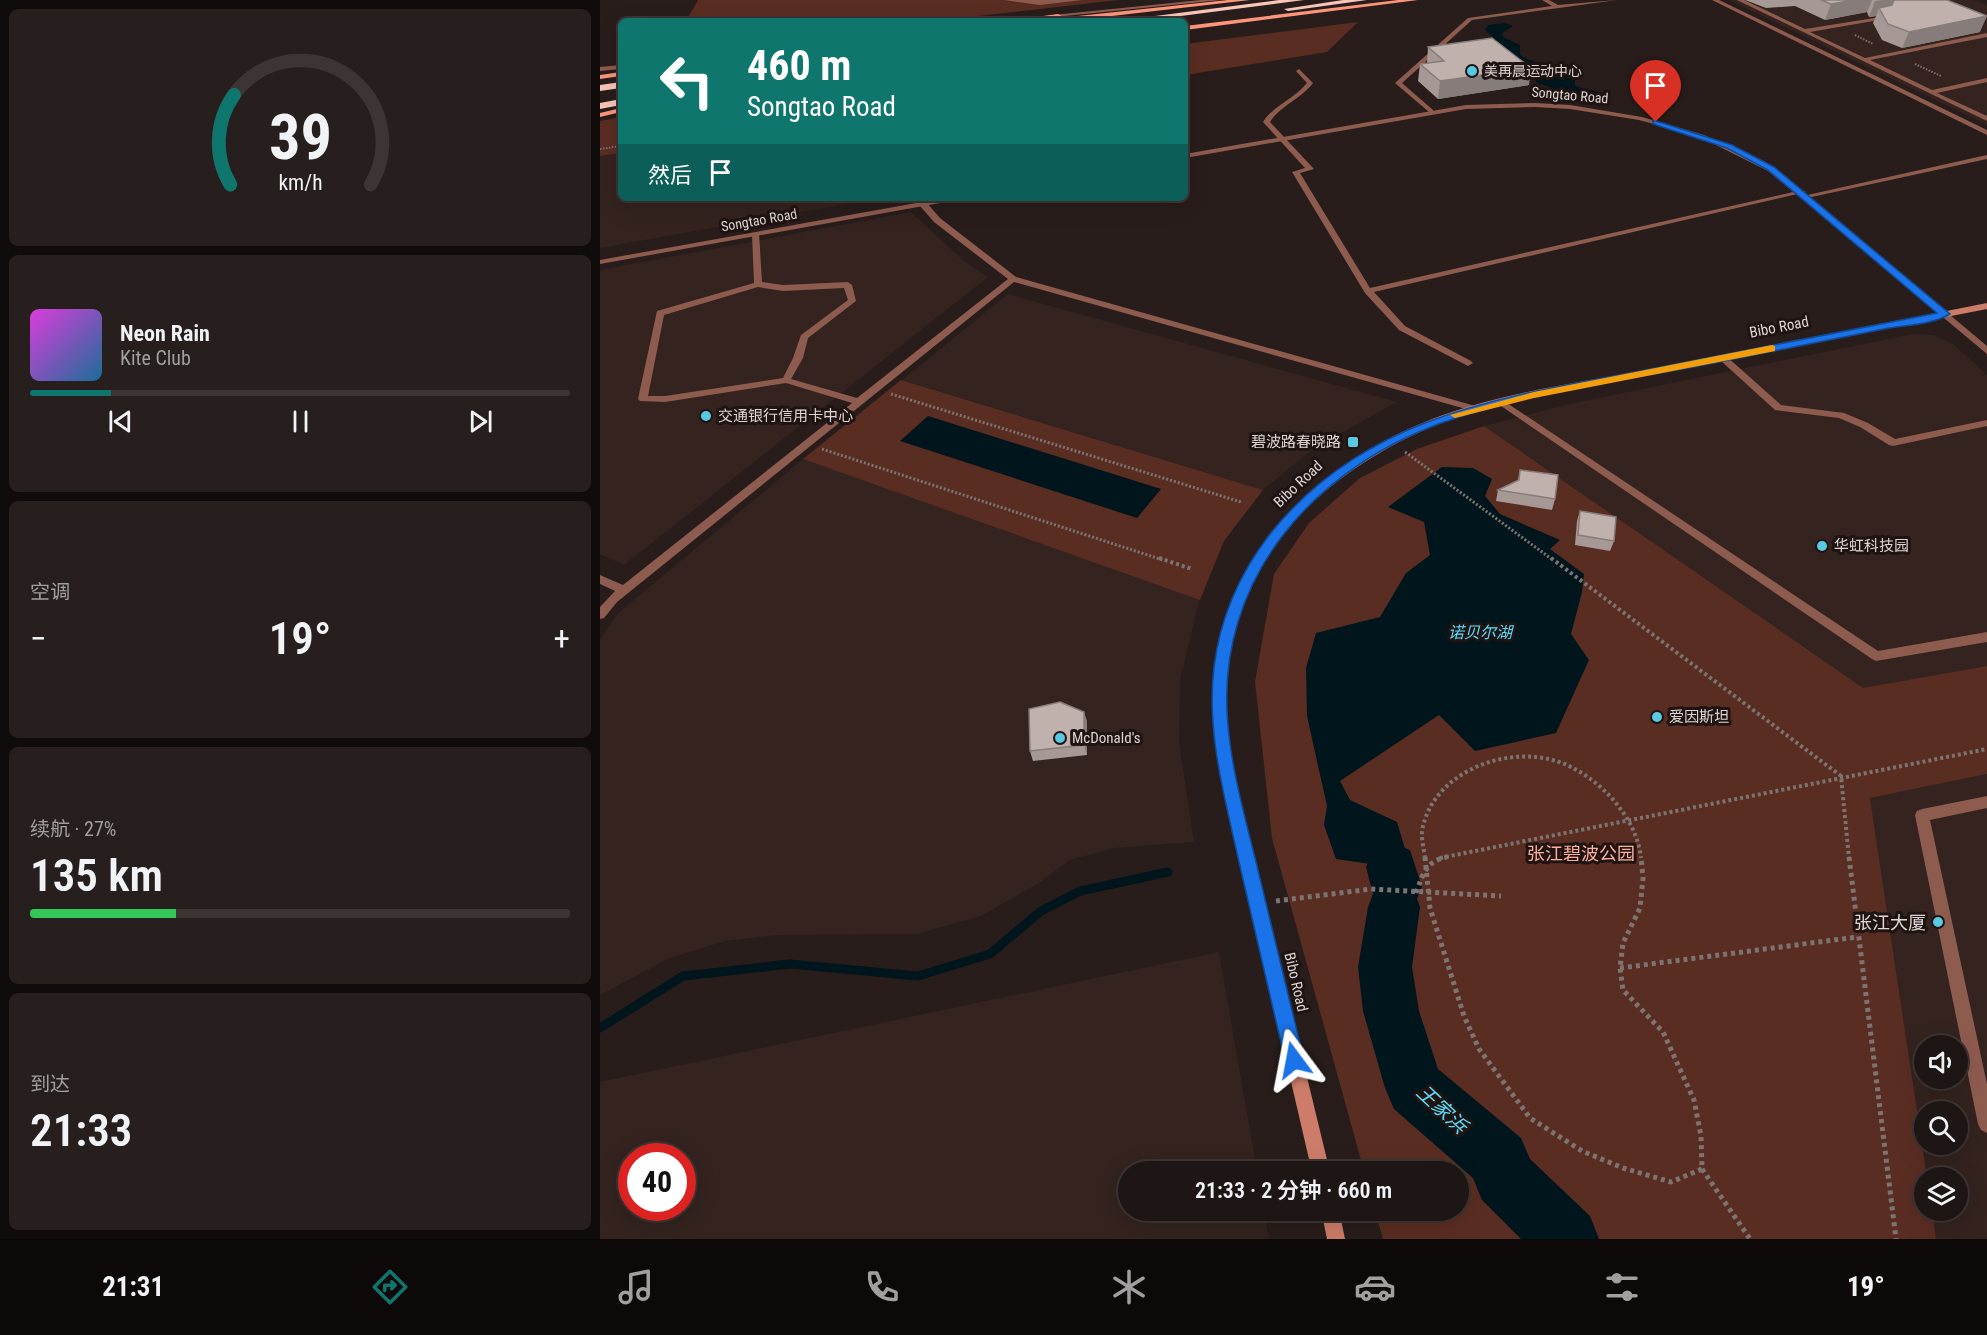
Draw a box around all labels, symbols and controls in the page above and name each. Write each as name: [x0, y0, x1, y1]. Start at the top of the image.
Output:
text: 460 m: [747, 41, 852, 90]
icon: left: [648, 42, 726, 120]
pin: [1630, 60, 1681, 122]
place label: 美再晨运动中心: [1484, 63, 1582, 79]
marker: 美再晨运动中心: [1465, 64, 1479, 78]
icon: arrive: [1639, 69, 1672, 102]
street label: Songtao Road: [1531, 84, 1609, 106]
text: Songtao Road: [747, 91, 896, 123]
text: 39: [268, 101, 332, 174]
icon: arrive: [704, 156, 737, 189]
text: 然后: [648, 163, 692, 188]
text: km/h: [278, 170, 322, 195]
street label: Songtao Road: [720, 205, 798, 235]
street label: Bibo Road: [1748, 312, 1810, 342]
text: Neon Rain: [120, 321, 210, 346]
text: Kite Club: [120, 346, 191, 370]
icon: previous: [104, 405, 137, 438]
icon: pause: [284, 405, 317, 438]
icon: next: [464, 405, 497, 438]
place label: 交通银行信用卡中心: [718, 407, 853, 425]
marker: 交通银行信用卡中心: [699, 409, 713, 423]
place label: 碧波路春晓路: [1251, 433, 1341, 451]
marker: 碧波路春晓路: [1346, 435, 1360, 449]
street label: Bibo Road: [1270, 457, 1326, 511]
place label: 华虹科技园: [1834, 537, 1909, 555]
marker: 华虹科技园: [1815, 539, 1829, 553]
text: 空调: [30, 580, 70, 604]
text: 19°: [269, 612, 331, 665]
text: −: [30, 619, 47, 658]
text: +: [554, 619, 570, 658]
water label: 诺贝尔湖: [1448, 623, 1515, 642]
place label: 爱因斯坦: [1669, 708, 1729, 726]
marker: 爱因斯坦: [1650, 710, 1664, 724]
place label: McDonald's: [1072, 729, 1141, 747]
marker: McDonald's: [1053, 731, 1067, 745]
text: 续航 · 27%: [30, 817, 116, 841]
park label: 张江碧波公园: [1527, 843, 1635, 864]
text: 135 km: [30, 849, 163, 902]
place label: 张江大厦: [1854, 912, 1926, 933]
marker: 张江大厦: [1931, 915, 1945, 929]
street label: Bibo Road: [1280, 951, 1312, 1013]
position arrow: [1262, 1028, 1326, 1092]
map controls: [1914, 1035, 1968, 1221]
button: sound: [1914, 1035, 1968, 1089]
text: 到达: [30, 1072, 70, 1096]
water label: 王家浜: [1412, 1080, 1474, 1140]
button: search: [1914, 1101, 1968, 1155]
text: 21:33: [30, 1104, 132, 1157]
speed limit sign: 40: [618, 1143, 696, 1221]
button: layers: [1914, 1167, 1968, 1221]
text: 21:33 · 2 分钟 · 660 m: [1195, 1178, 1392, 1203]
icon: directions: [369, 1266, 411, 1308]
icon: music: [615, 1266, 657, 1308]
icon: phone: [861, 1266, 903, 1308]
icon: climate: [1108, 1266, 1150, 1308]
icon: car: [1354, 1266, 1396, 1308]
icon: filters: [1601, 1266, 1643, 1308]
text: 21:31: [102, 1271, 164, 1303]
text: 19°: [1847, 1271, 1885, 1303]

